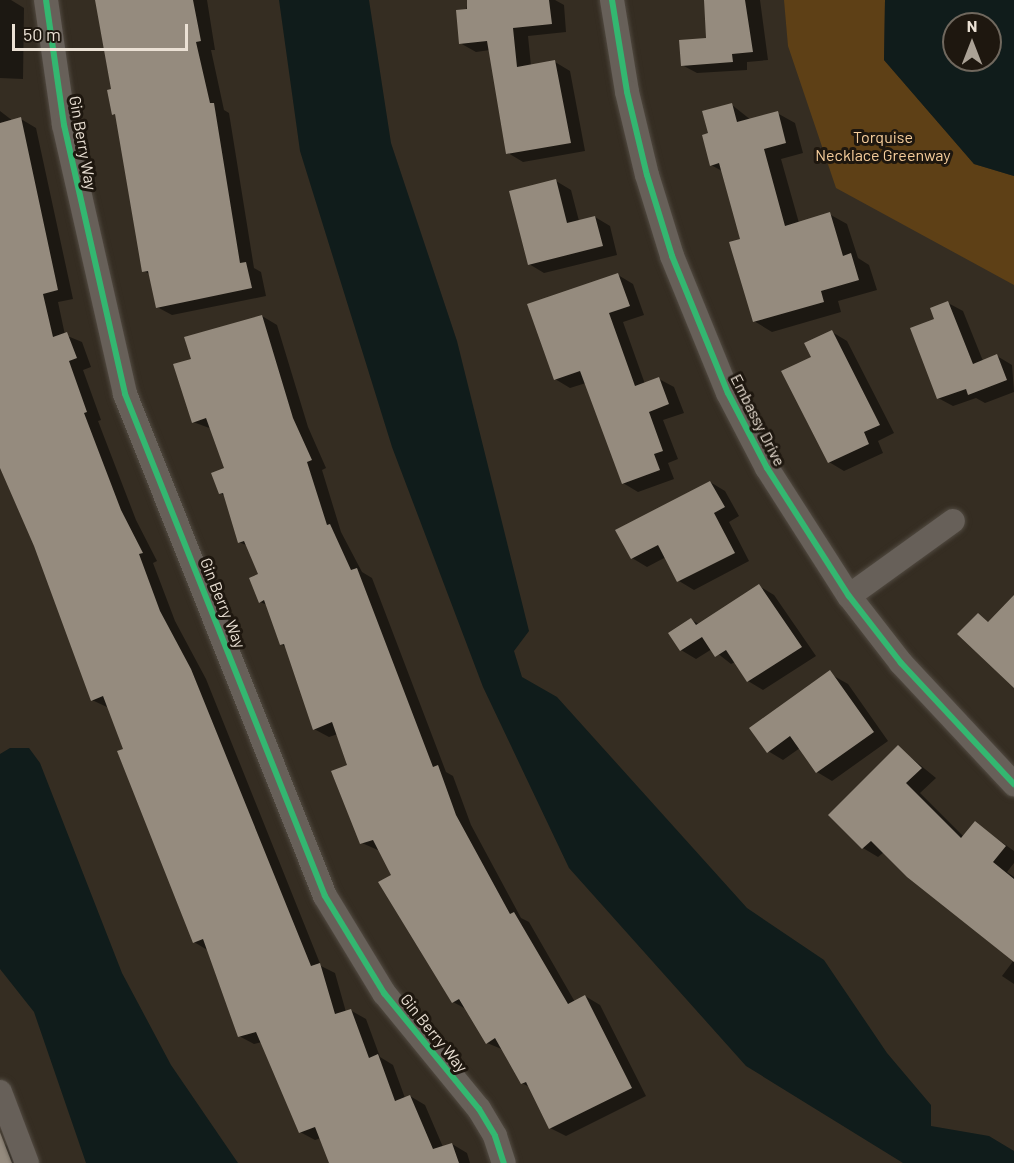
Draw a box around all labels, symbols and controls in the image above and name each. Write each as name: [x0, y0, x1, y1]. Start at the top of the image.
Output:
scale bar: [15, 12, 190, 50]
north arrow: [942, 12, 1002, 72]
text: N: [967, 16, 977, 35]
text: 50 m: [23, 23, 61, 45]
street label: Gin Berry Way: [65, 94, 101, 192]
park label: Torquise Necklace Greenway: [815, 127, 951, 165]
street label: Embassy Drive: [727, 371, 789, 469]
street label: Gin Berry Way: [196, 555, 250, 651]
street label: Gin Berry Way: [396, 990, 472, 1076]

